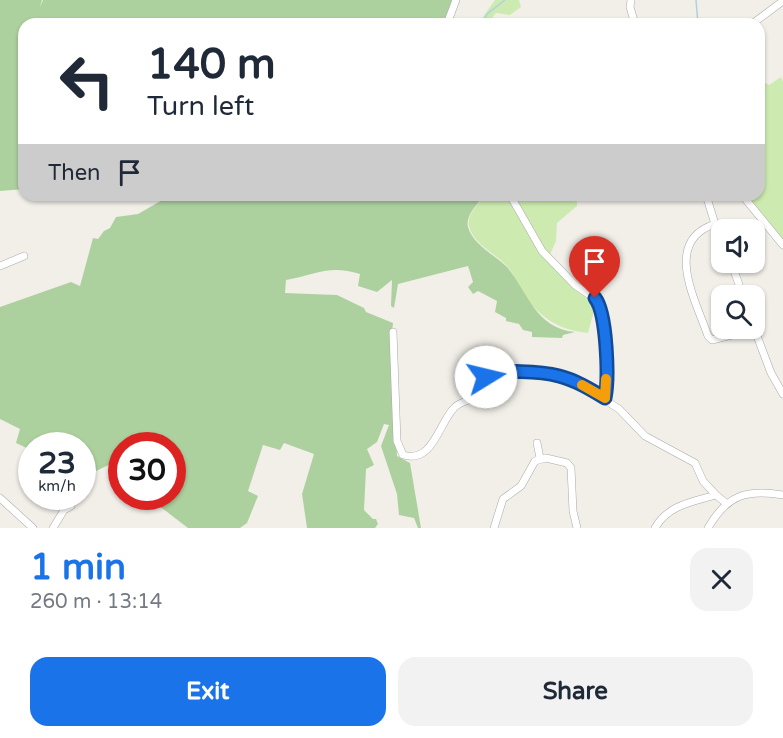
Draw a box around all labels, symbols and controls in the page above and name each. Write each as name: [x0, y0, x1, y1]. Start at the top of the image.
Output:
text: 140 m: [147, 39, 276, 90]
icon: left: [48, 42, 126, 120]
text: Turn left: [147, 90, 254, 123]
icon: arrive: [113, 156, 146, 189]
text: Then: [48, 160, 101, 186]
map controls: [711, 219, 765, 339]
button: sound: [711, 219, 765, 273]
pin: [569, 236, 620, 298]
icon: arrive: [578, 245, 611, 278]
button: search: [711, 285, 765, 339]
position arrow: [454, 345, 518, 409]
speed limit sign: 30: [108, 432, 186, 510]
text: 23: [38, 445, 76, 482]
text: km/h: [38, 477, 76, 495]
text: 1 min: [30, 546, 126, 589]
button: close: [690, 548, 753, 611]
text: 260 m · 13:14: [30, 590, 162, 614]
button: Exit: [30, 657, 386, 726]
button: Share: [398, 657, 753, 726]

